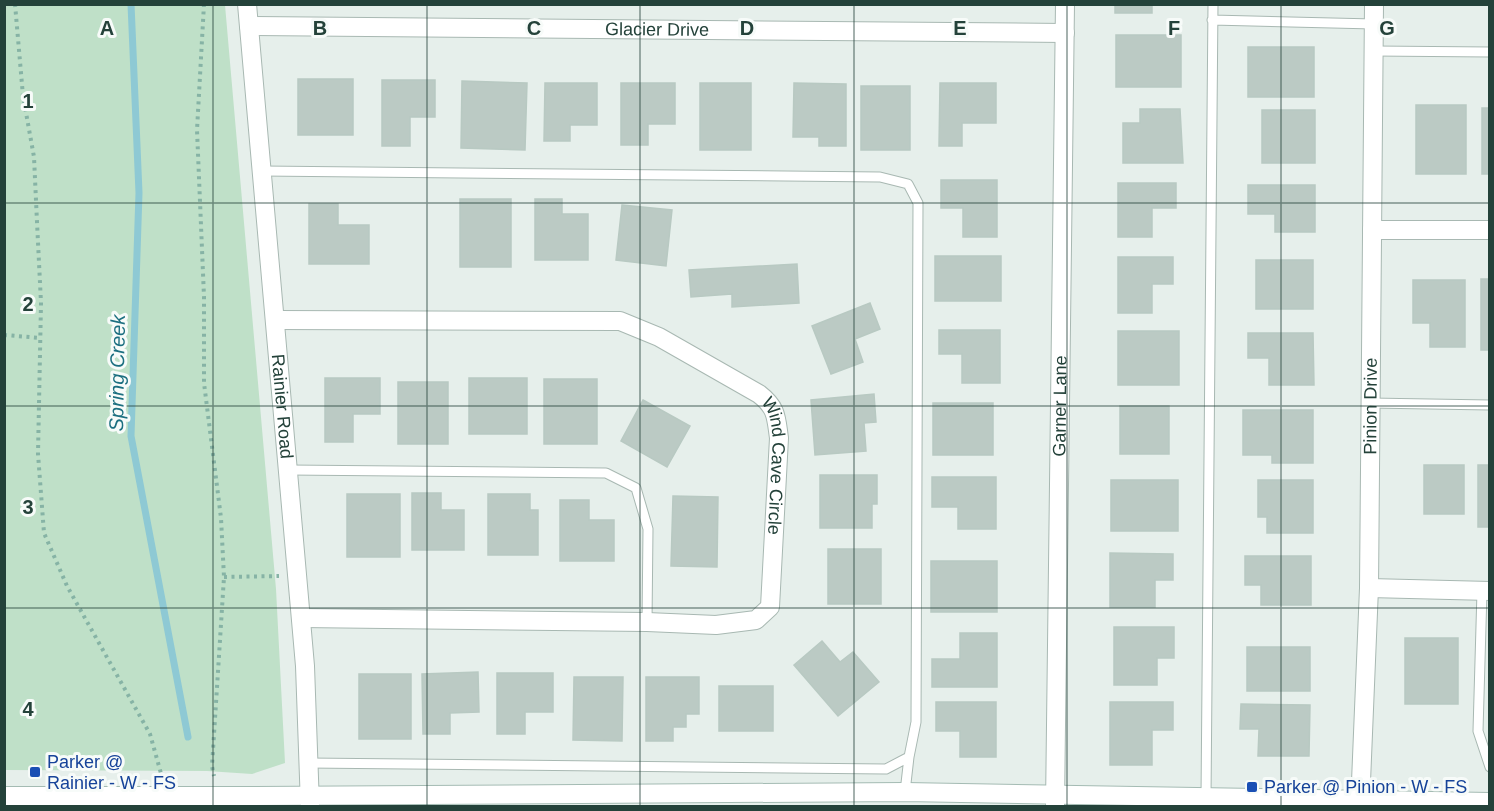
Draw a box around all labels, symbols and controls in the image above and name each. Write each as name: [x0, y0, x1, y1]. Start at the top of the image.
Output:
text: A: [100, 17, 114, 39]
text: B: [313, 17, 327, 39]
text: C: [527, 17, 541, 39]
text: D: [740, 17, 754, 39]
text: E: [953, 17, 967, 39]
text: F: [1168, 17, 1180, 39]
text: G: [1379, 17, 1395, 39]
street label: Glacier Drive: [605, 19, 709, 40]
text: 1: [22, 90, 34, 112]
text: 2: [22, 293, 34, 315]
water label: Spring Creek: [105, 313, 129, 432]
street label: Rainier Road: [268, 353, 297, 460]
street label: Garner Lane: [1049, 355, 1071, 457]
street label: Pinion Drive: [1360, 358, 1381, 455]
street label: Wind Cave Circle: [758, 393, 789, 535]
text: 3: [22, 496, 34, 518]
text: 4: [22, 698, 34, 720]
place label: Parker @ Rainier - W - FS: [47, 752, 176, 793]
marker: Parker @ Rainier - W - FS: [28, 765, 42, 779]
place label: Parker @ Pinion - W - FS: [1264, 777, 1467, 797]
marker: Parker @ Pinion - W - FS: [1245, 780, 1259, 794]

